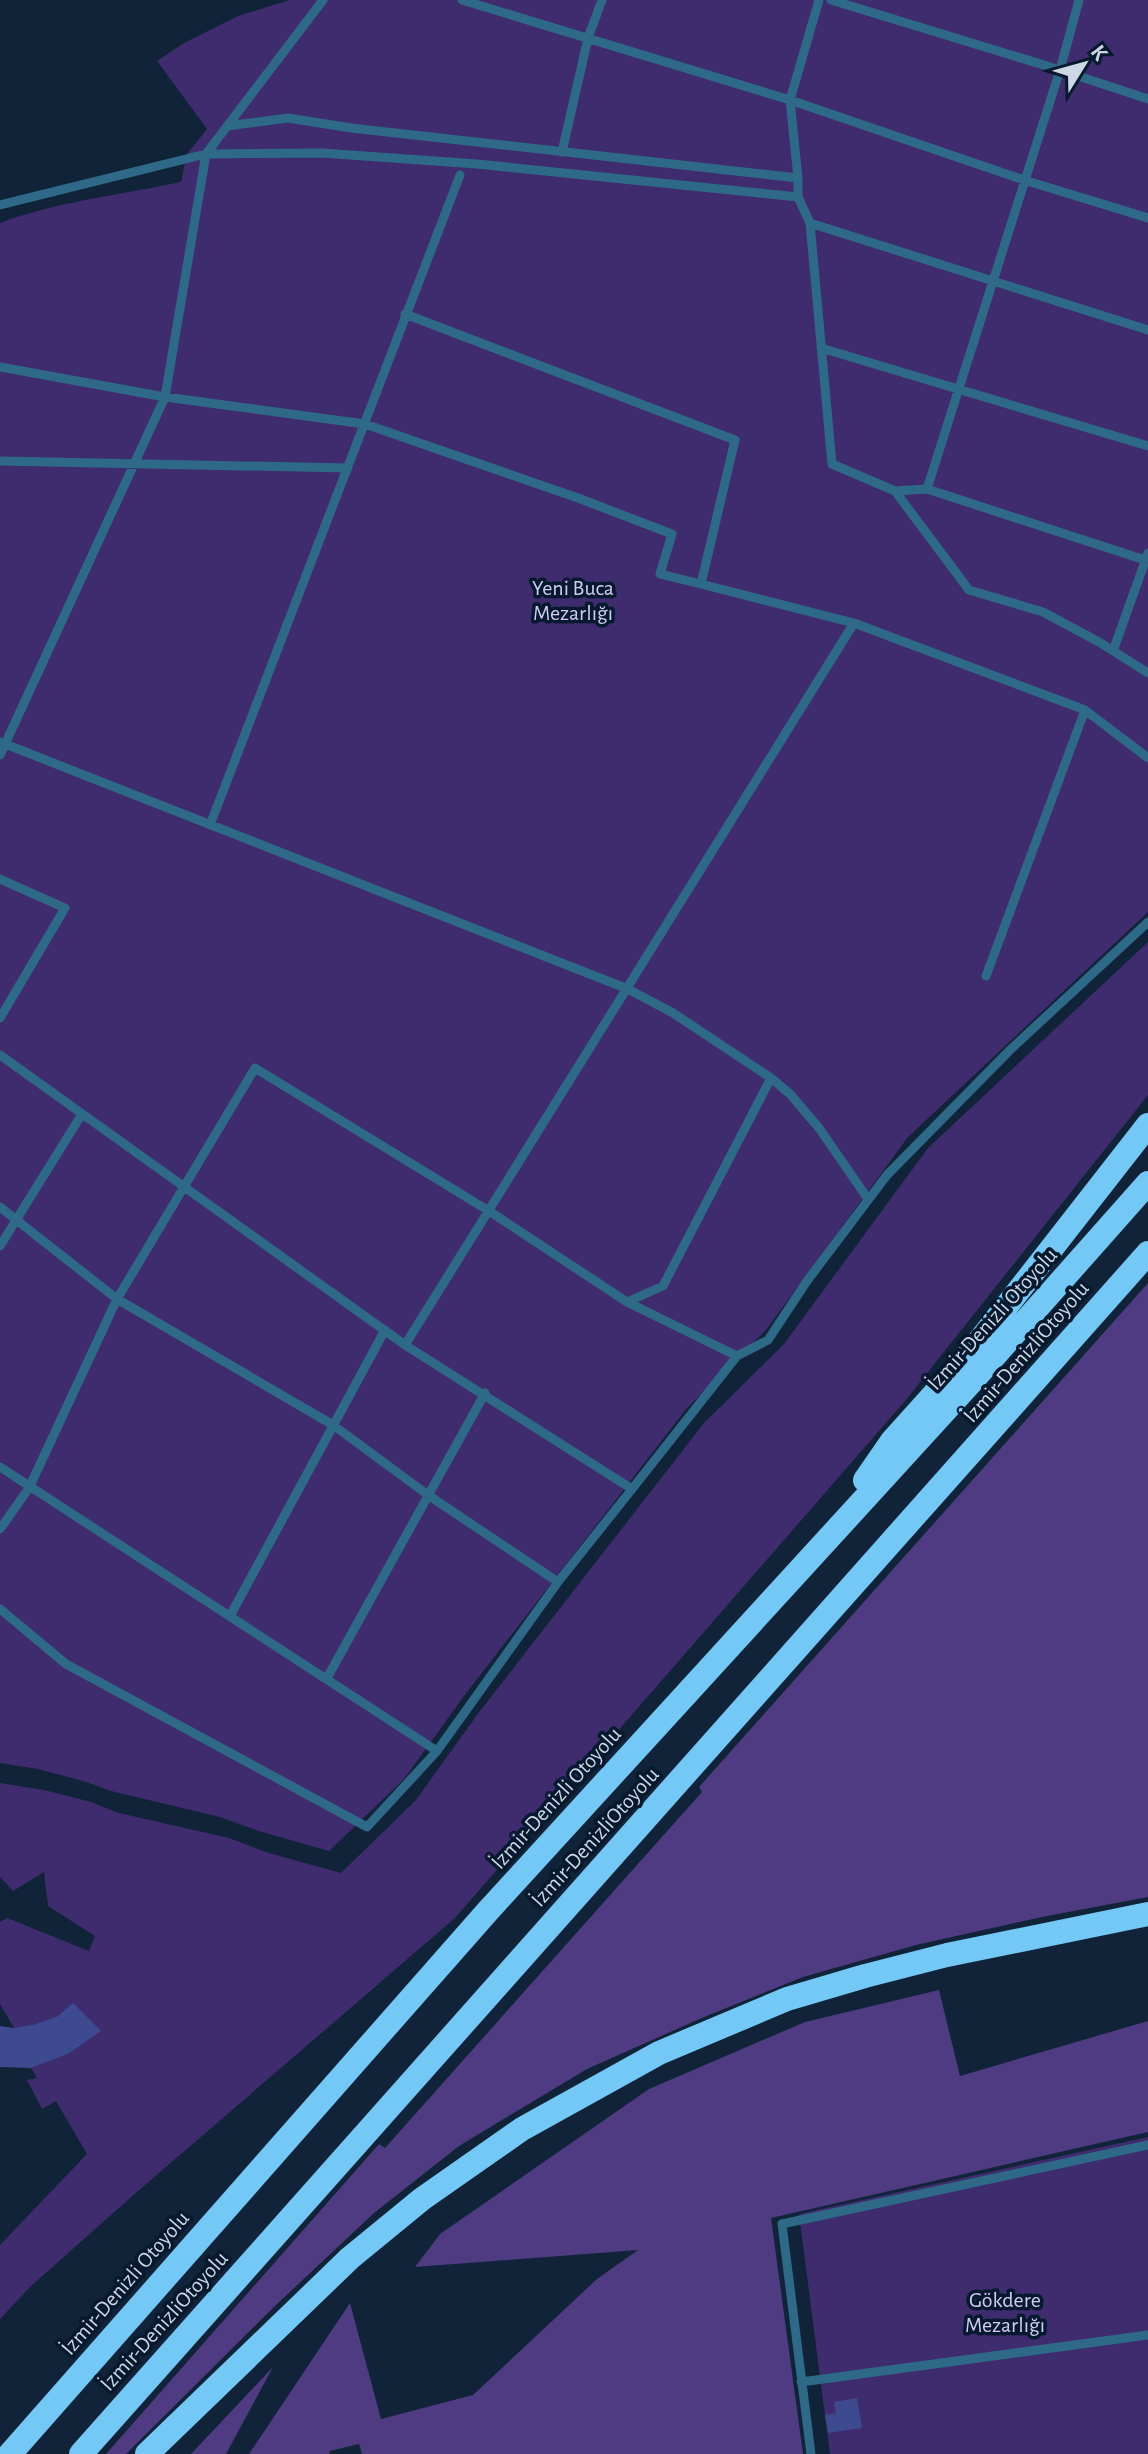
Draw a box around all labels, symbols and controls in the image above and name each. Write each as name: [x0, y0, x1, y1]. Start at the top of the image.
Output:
north arrow: [1044, 24, 1124, 104]
text: K: [1087, 41, 1113, 65]
park label: Yeni Buca Mezarlığı: [532, 577, 614, 624]
street label: İzmir-Denizli Otoyolu: [923, 1244, 1061, 1394]
street label: İzmir-DenizliOtoyolu: [959, 1277, 1093, 1427]
street label: İzmir-Denizli Otoyolu: [487, 1723, 625, 1873]
street label: İzmir-DenizliOtoyolu: [527, 1763, 663, 1911]
street label: İzmir-Denizli Otoyolu: [57, 2207, 193, 2359]
street label: İzmir-DenizliOtoyolu: [96, 2247, 232, 2395]
park label: Gökdere Mezarlığı: [965, 2289, 1045, 2336]

